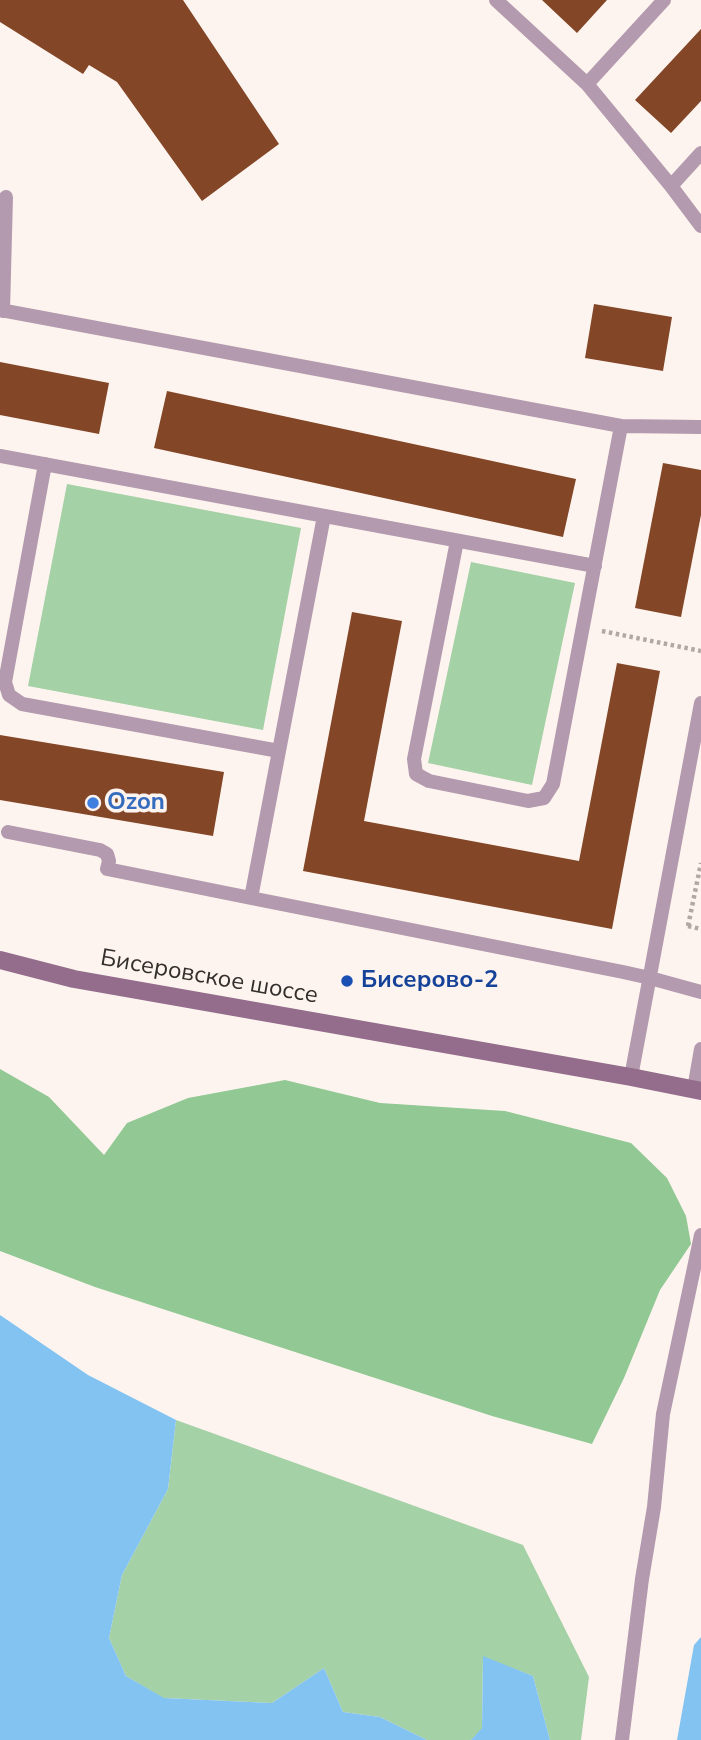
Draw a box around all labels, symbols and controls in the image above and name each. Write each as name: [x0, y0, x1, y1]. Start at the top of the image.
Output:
place label: Ozon: [107, 789, 165, 817]
marker: Ozon: [85, 795, 101, 811]
street label: Бисеровское шоссе: [98, 945, 320, 1011]
place label: Бисерово-2: [361, 967, 499, 995]
marker: Бисерово-2: [339, 973, 355, 989]

